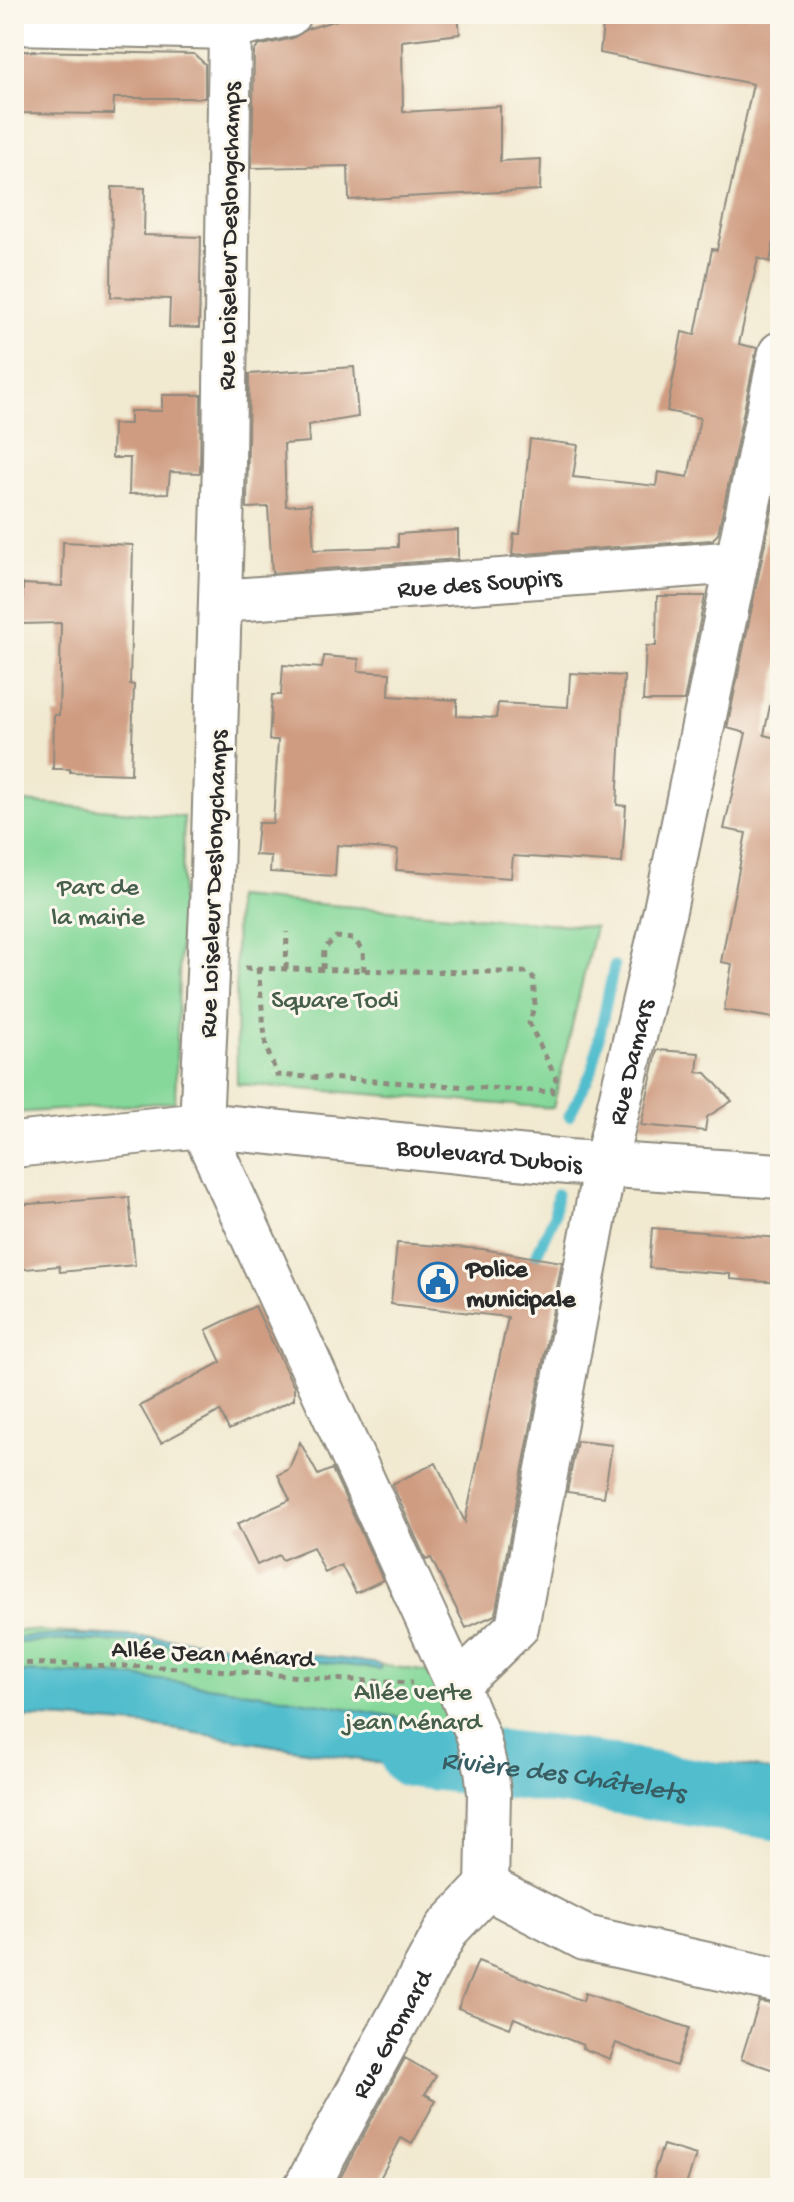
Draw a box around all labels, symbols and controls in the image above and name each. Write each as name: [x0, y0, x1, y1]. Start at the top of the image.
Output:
street label: Rue Loiseleur Deslongchamps: [213, 80, 250, 390]
street label: Rue des Soupirs: [396, 564, 564, 608]
street label: Rue Loiseleur Deslongchamps: [195, 728, 236, 1039]
park label: Parc de la mairie: [51, 874, 145, 935]
park label: Square Todi: [271, 987, 399, 1018]
street label: Rue Damars: [604, 995, 664, 1129]
street label: Boulevard Dubois: [394, 1134, 584, 1183]
place label: Police municipale: [464, 1256, 577, 1317]
public building icon: Police municipale: [417, 1261, 459, 1303]
street label: Allée Jean Ménard: [111, 1636, 316, 1677]
park label: Allée verte jean Ménard: [341, 1679, 483, 1740]
water label: Rivière des Châtelets: [439, 1745, 690, 1812]
street label: Rue Gromard: [347, 1964, 442, 2105]

